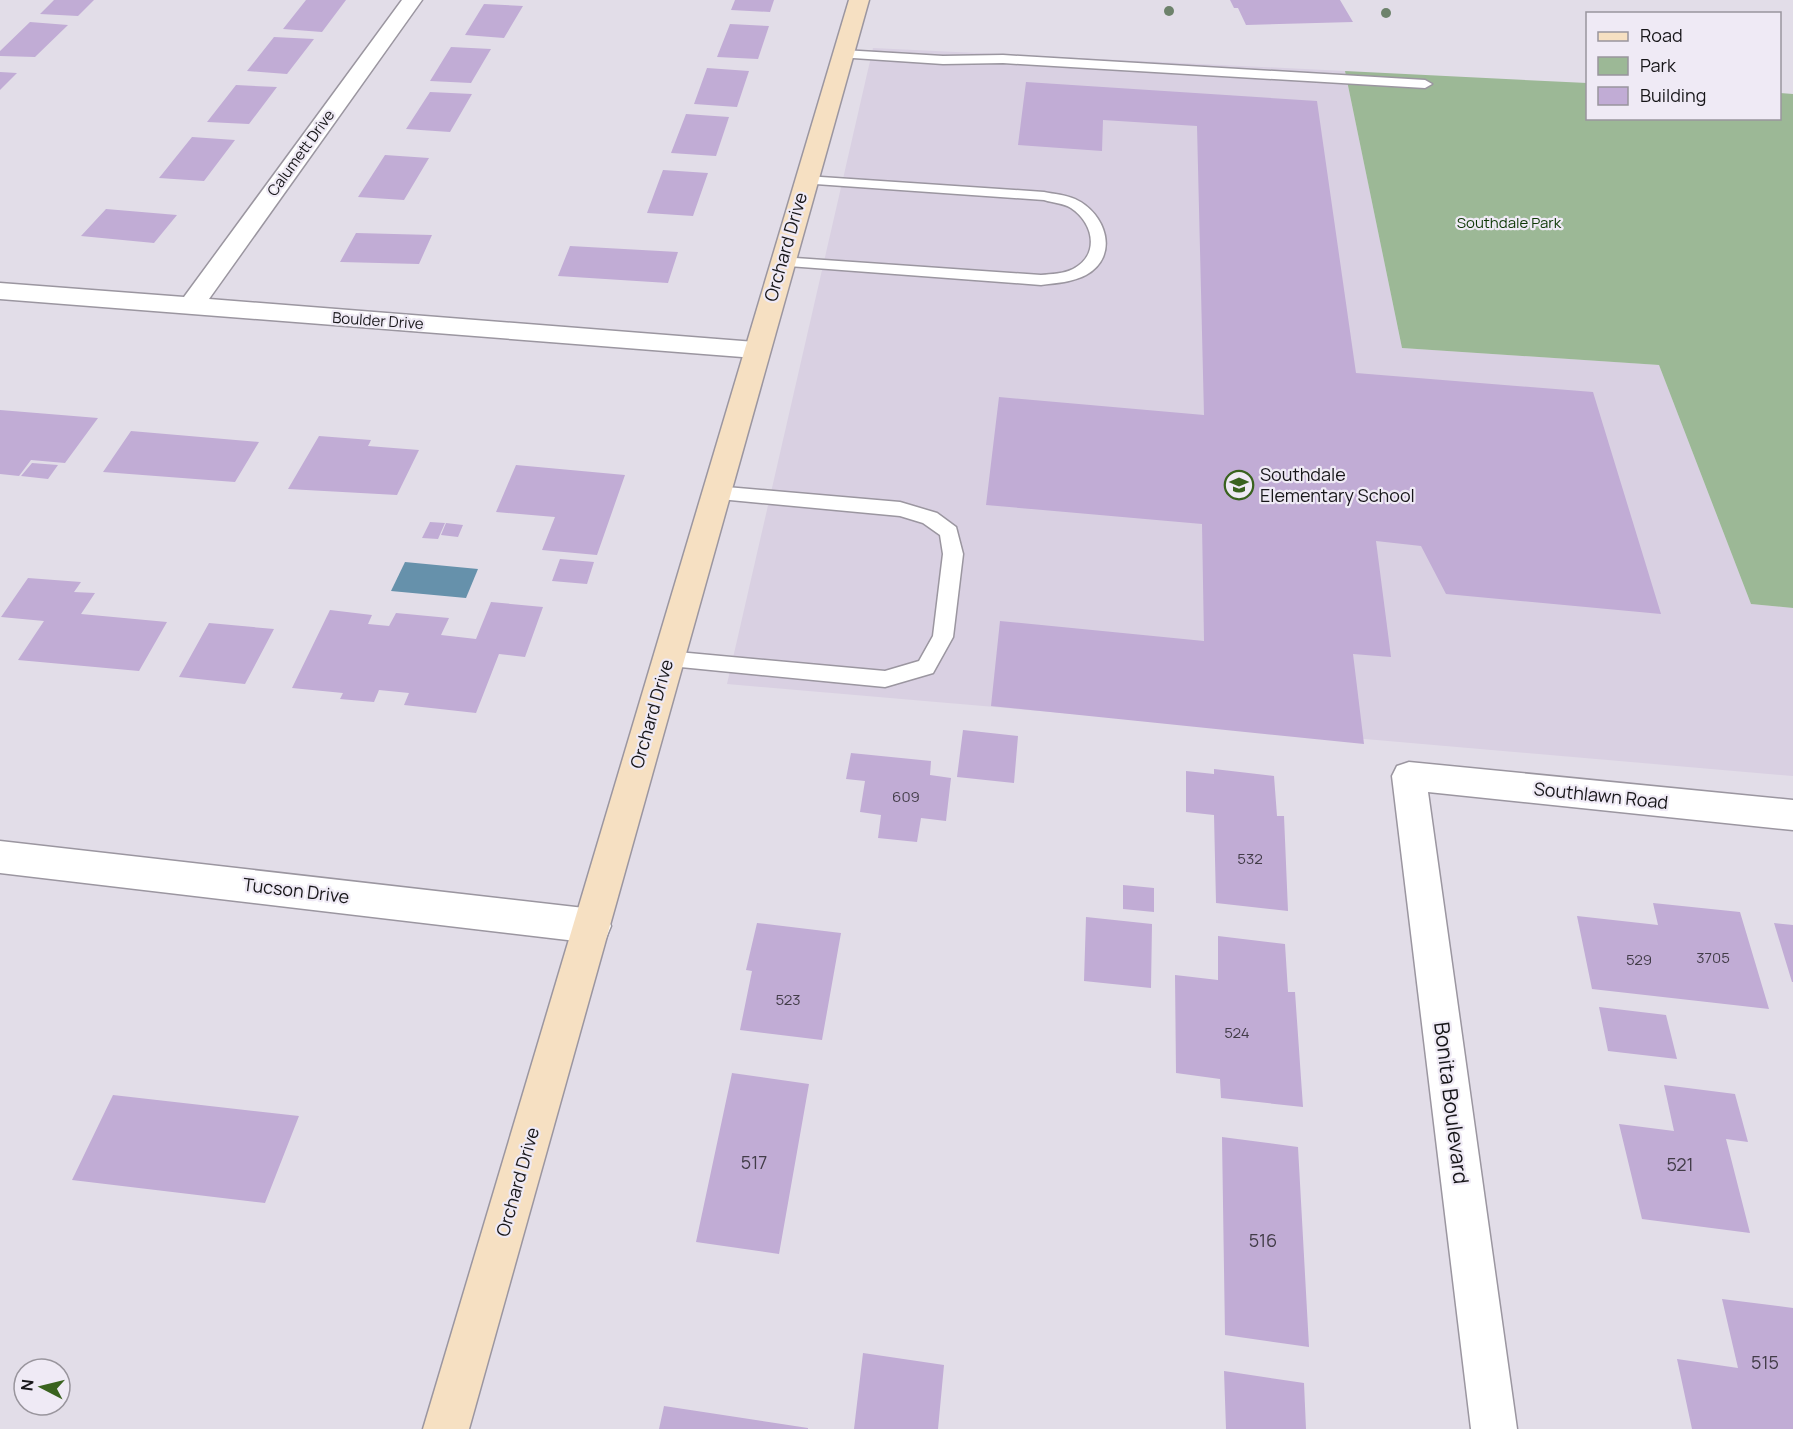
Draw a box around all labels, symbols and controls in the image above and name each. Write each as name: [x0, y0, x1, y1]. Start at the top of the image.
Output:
legend: [1586, 12, 1781, 120]
text: Road: [1640, 23, 1683, 47]
text: Park: [1640, 53, 1677, 77]
text: Building: [1640, 83, 1706, 107]
street label: Calumett Drive: [262, 105, 339, 200]
street label: Orchard Drive: [758, 189, 812, 304]
park label: Southdale Park: [1457, 212, 1562, 233]
street label: Boulder Drive: [332, 307, 425, 334]
place label: Southdale Elementary School: [1260, 462, 1415, 507]
school or university icon: Southdale Elementary School: [1223, 469, 1255, 501]
street label: Orchard Drive: [624, 656, 678, 771]
street label: Southlawn Road: [1533, 776, 1669, 814]
house number: 609: [892, 786, 920, 807]
house number: 532: [1237, 848, 1263, 869]
street label: Tucson Drive: [242, 872, 351, 908]
house number: 3705: [1696, 947, 1730, 968]
house number: 529: [1626, 949, 1652, 970]
house number: 523: [775, 989, 801, 1010]
street label: Bonita Boulevard: [1428, 1020, 1476, 1185]
house number: 524: [1224, 1022, 1250, 1043]
street label: Orchard Drive: [490, 1124, 544, 1239]
house number: 517: [741, 1150, 767, 1174]
house number: 521: [1666, 1152, 1694, 1176]
house number: 516: [1249, 1228, 1277, 1252]
house number: 515: [1751, 1350, 1779, 1374]
north arrow: [12, 1357, 72, 1417]
text: N: [15, 1378, 39, 1392]

